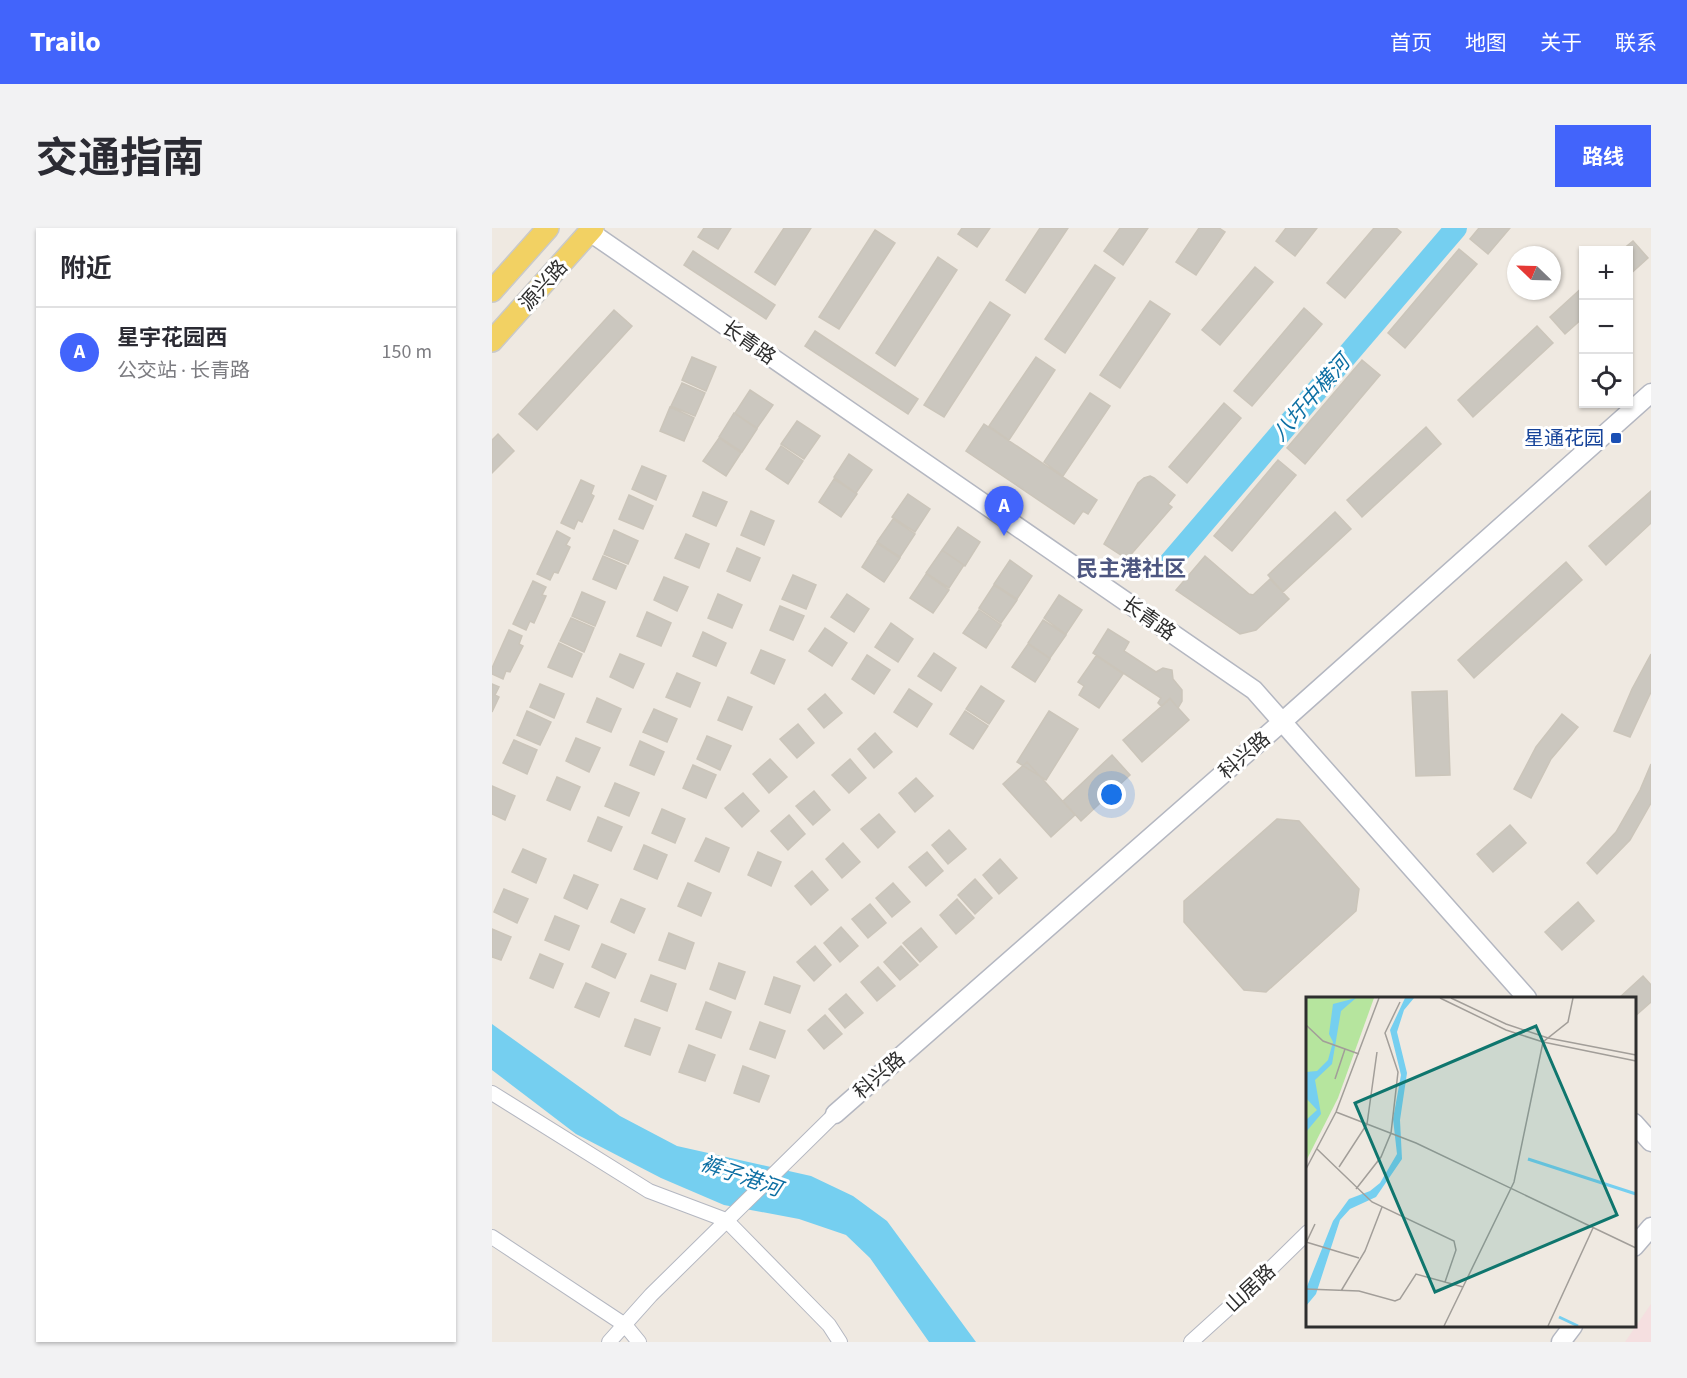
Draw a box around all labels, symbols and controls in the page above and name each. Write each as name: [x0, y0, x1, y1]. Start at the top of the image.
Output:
text: Trailo: [30, 22, 101, 62]
text: 首页: [1390, 28, 1432, 58]
text: 地图: [1465, 28, 1507, 58]
text: 关于: [1540, 28, 1582, 58]
text: 联系: [1615, 28, 1657, 58]
button: 路线: [1555, 125, 1651, 187]
text: 交通指南: [36, 129, 204, 189]
north arrow: [1507, 246, 1561, 300]
map controls: [1579, 246, 1633, 408]
button: +: [1579, 246, 1633, 300]
text: 附近: [60, 250, 112, 287]
street label: 源兴路: [513, 254, 574, 317]
button: −: [1579, 300, 1633, 354]
street label: 长青路: [716, 314, 781, 371]
text: 星宇花园西: [117, 322, 227, 354]
text: A: [74, 338, 85, 366]
text: 150 m: [382, 338, 432, 366]
water label: 八圩中横河: [1265, 346, 1359, 447]
button: locate: [1579, 354, 1633, 408]
text: 公交站 · 长青路: [117, 357, 250, 385]
place label: 星通花园: [1524, 425, 1604, 453]
marker: 星通花园: [1609, 431, 1623, 445]
pin: A: [984, 486, 1024, 536]
district label: 民主港社区: [1076, 553, 1186, 585]
street label: 长青路: [1116, 590, 1181, 647]
street label: 科兴路: [1213, 726, 1276, 786]
your location: [1097, 780, 1126, 809]
inset map: [1306, 997, 1636, 1327]
street label: 科兴路: [848, 1046, 911, 1106]
water label: 裤子港河: [696, 1148, 789, 1205]
street label: 山居路: [1219, 1258, 1282, 1319]

